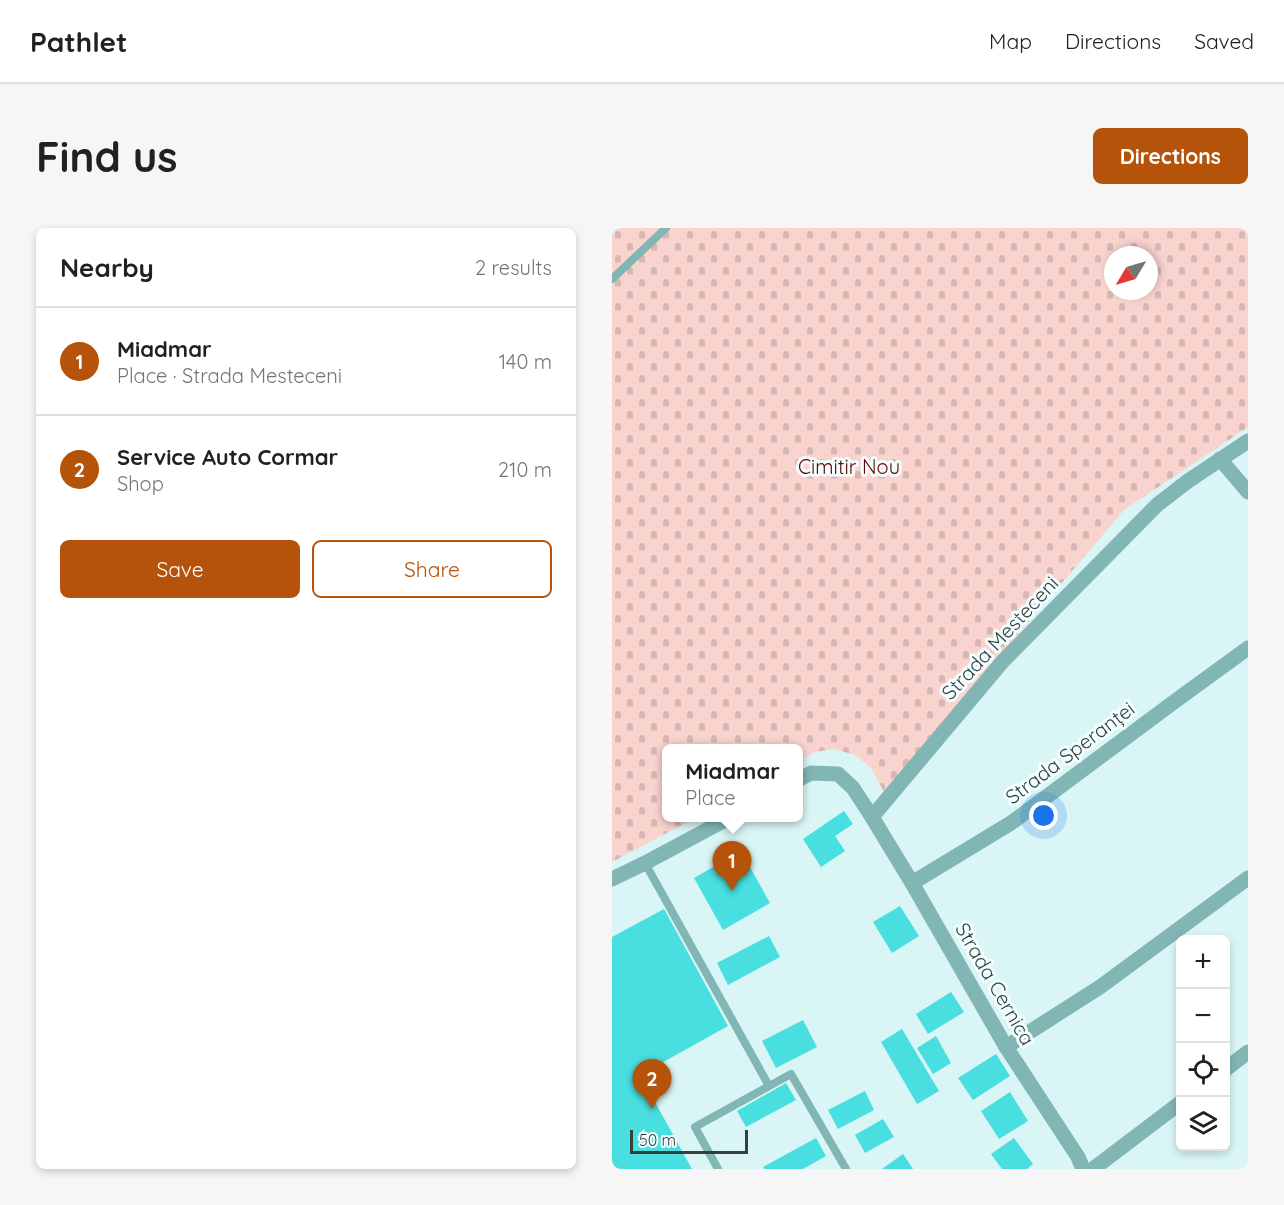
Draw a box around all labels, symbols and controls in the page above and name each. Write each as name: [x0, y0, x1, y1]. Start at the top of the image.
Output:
text: Pathlet: [30, 24, 127, 59]
text: Map: [989, 28, 1032, 54]
text: Directions: [1065, 28, 1161, 54]
text: Saved: [1194, 28, 1254, 54]
button: Directions: [1093, 128, 1248, 184]
text: Find us: [36, 130, 178, 183]
north arrow: [1104, 246, 1158, 300]
text: Nearby: [60, 251, 154, 284]
text: 2 results: [475, 255, 552, 280]
text: Miadmar: [117, 335, 212, 363]
text: 1: [76, 349, 83, 374]
text: 140 m: [499, 349, 552, 374]
text: Place · Strada Mesteceni: [117, 363, 342, 388]
text: Service Auto Cormar: [117, 443, 338, 471]
park label: Cimitir Nou: [798, 454, 900, 479]
text: 2: [74, 457, 85, 482]
text: 210 m: [498, 457, 552, 482]
text: Shop: [117, 471, 164, 496]
button: Save: [60, 540, 300, 598]
button: Share: [312, 540, 552, 598]
street label: Strada Mesteceni: [936, 571, 1063, 705]
street label: Strada Speranței: [1000, 696, 1139, 809]
popup: [662, 744, 803, 822]
text: Miadmar: [685, 757, 780, 785]
text: Place: [685, 785, 736, 810]
your location: [1029, 801, 1058, 830]
pin: 1: [712, 842, 752, 891]
street label: Strada Cernica: [950, 918, 1041, 1050]
map controls: [1176, 935, 1230, 1151]
button: +: [1176, 935, 1230, 989]
button: −: [1176, 989, 1230, 1043]
button: locate: [1176, 1043, 1230, 1097]
pin: 2: [632, 1060, 672, 1109]
button: layers: [1176, 1097, 1230, 1151]
scale bar: [630, 1127, 748, 1154]
text: 50 m: [639, 1130, 676, 1150]

